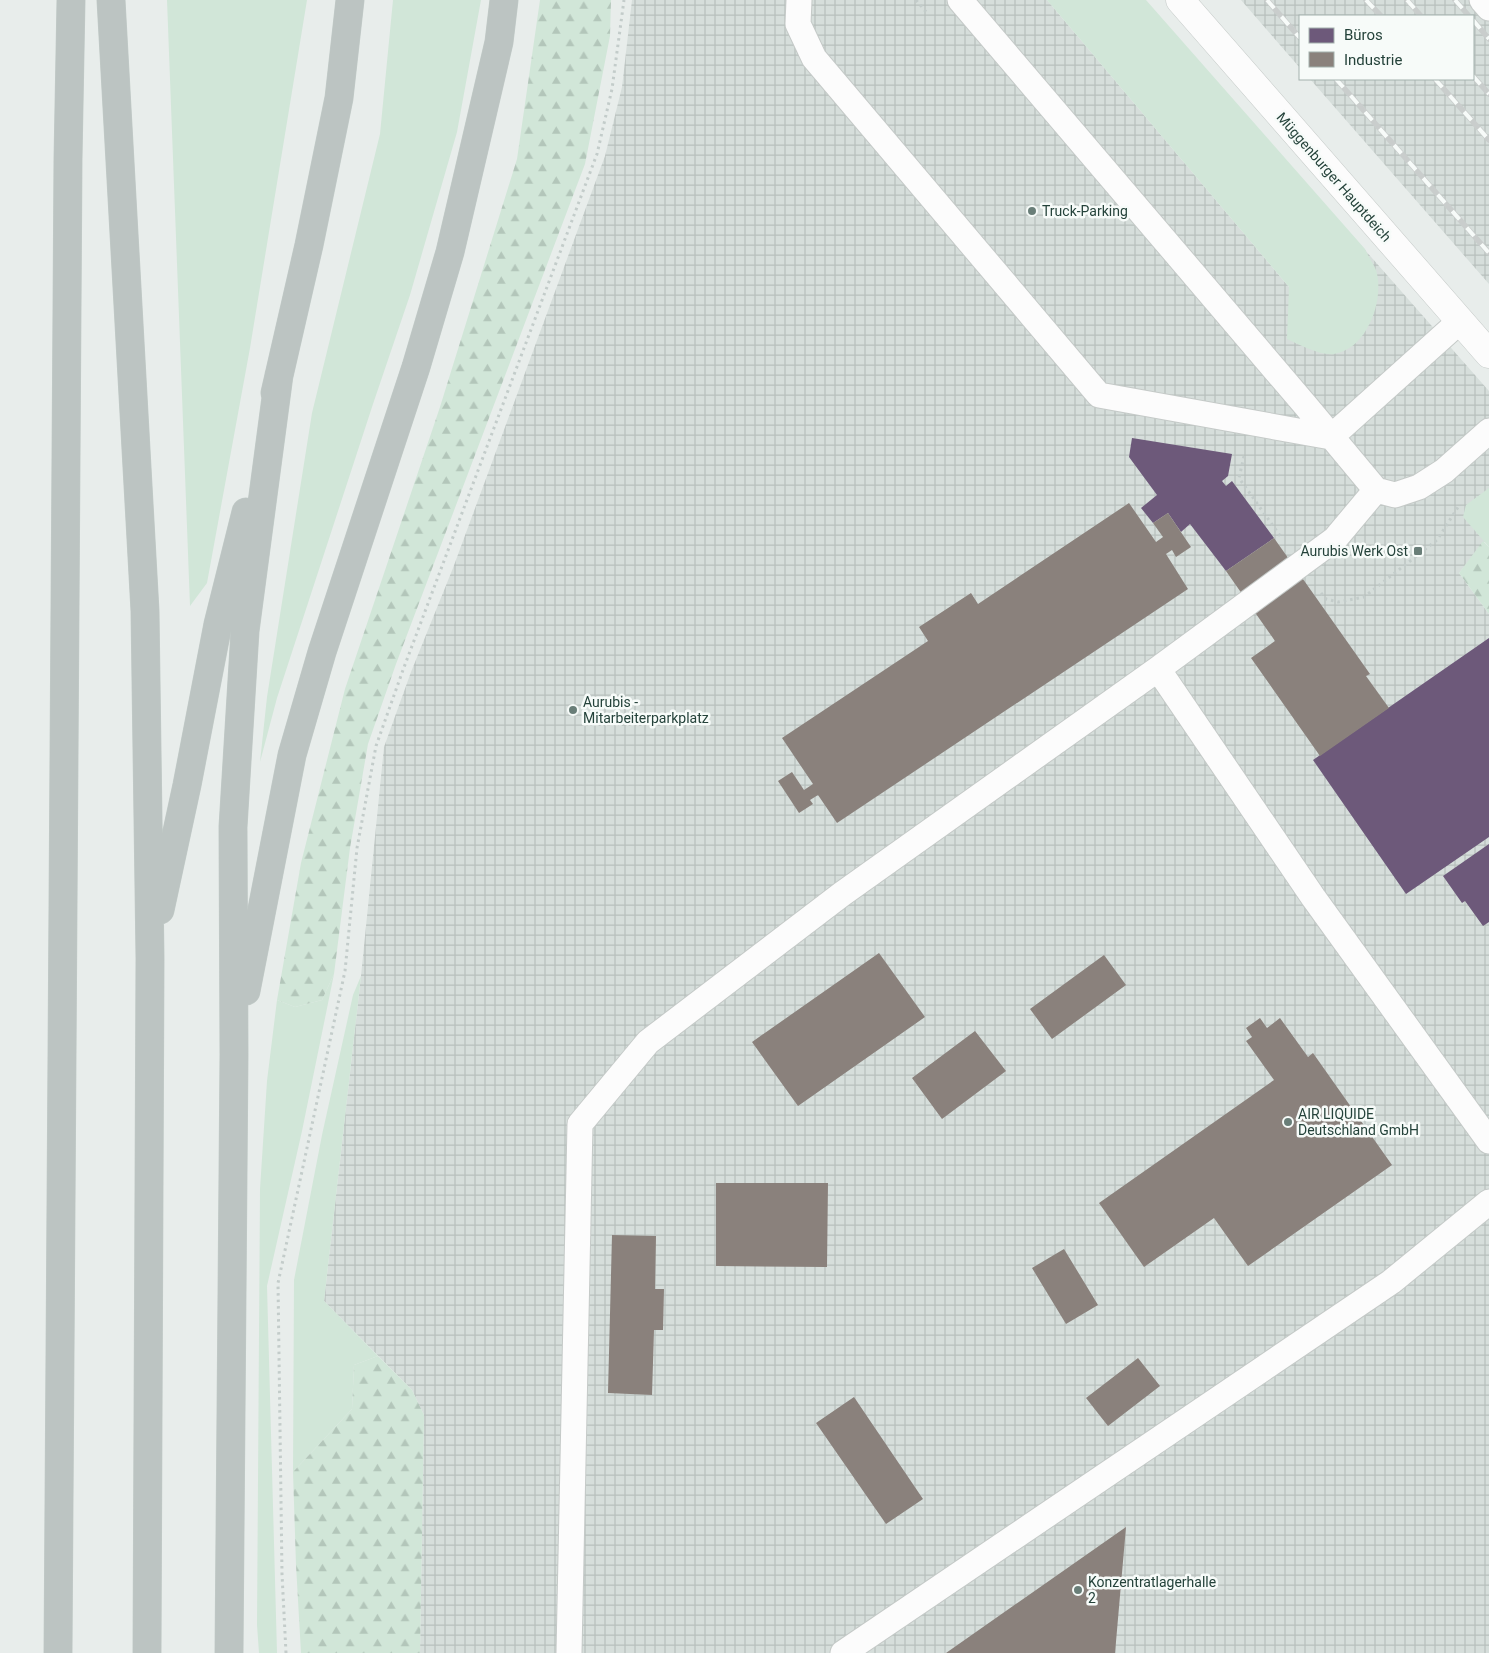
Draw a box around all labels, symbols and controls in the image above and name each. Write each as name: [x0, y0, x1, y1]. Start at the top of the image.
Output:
legend: [1299, 15, 1474, 80]
text: Büros: [1344, 26, 1383, 44]
text: Industrie: [1344, 51, 1402, 69]
street label: Müggenburger Hauptdeich: [1273, 109, 1395, 245]
place label: Truck-Parking: [1042, 203, 1128, 219]
marker: Truck-Parking: [1026, 205, 1038, 217]
place label: Aurubis Werk Ost: [1300, 543, 1408, 559]
marker: Aurubis Werk Ost: [1412, 545, 1424, 557]
place label: Aurubis - Mitarbeiterparkplatz: [583, 694, 709, 726]
marker: Aurubis - Mitarbeiterparkplatz: [567, 704, 579, 716]
place label: AIR LIQUIDE Deutschland GmbH: [1298, 1106, 1419, 1138]
marker: AIR LIQUIDE Deutschland GmbH: [1282, 1116, 1294, 1128]
place label: Konzentratlagerhalle 2: [1088, 1574, 1216, 1606]
marker: Konzentratlagerhalle 2: [1072, 1584, 1084, 1596]

